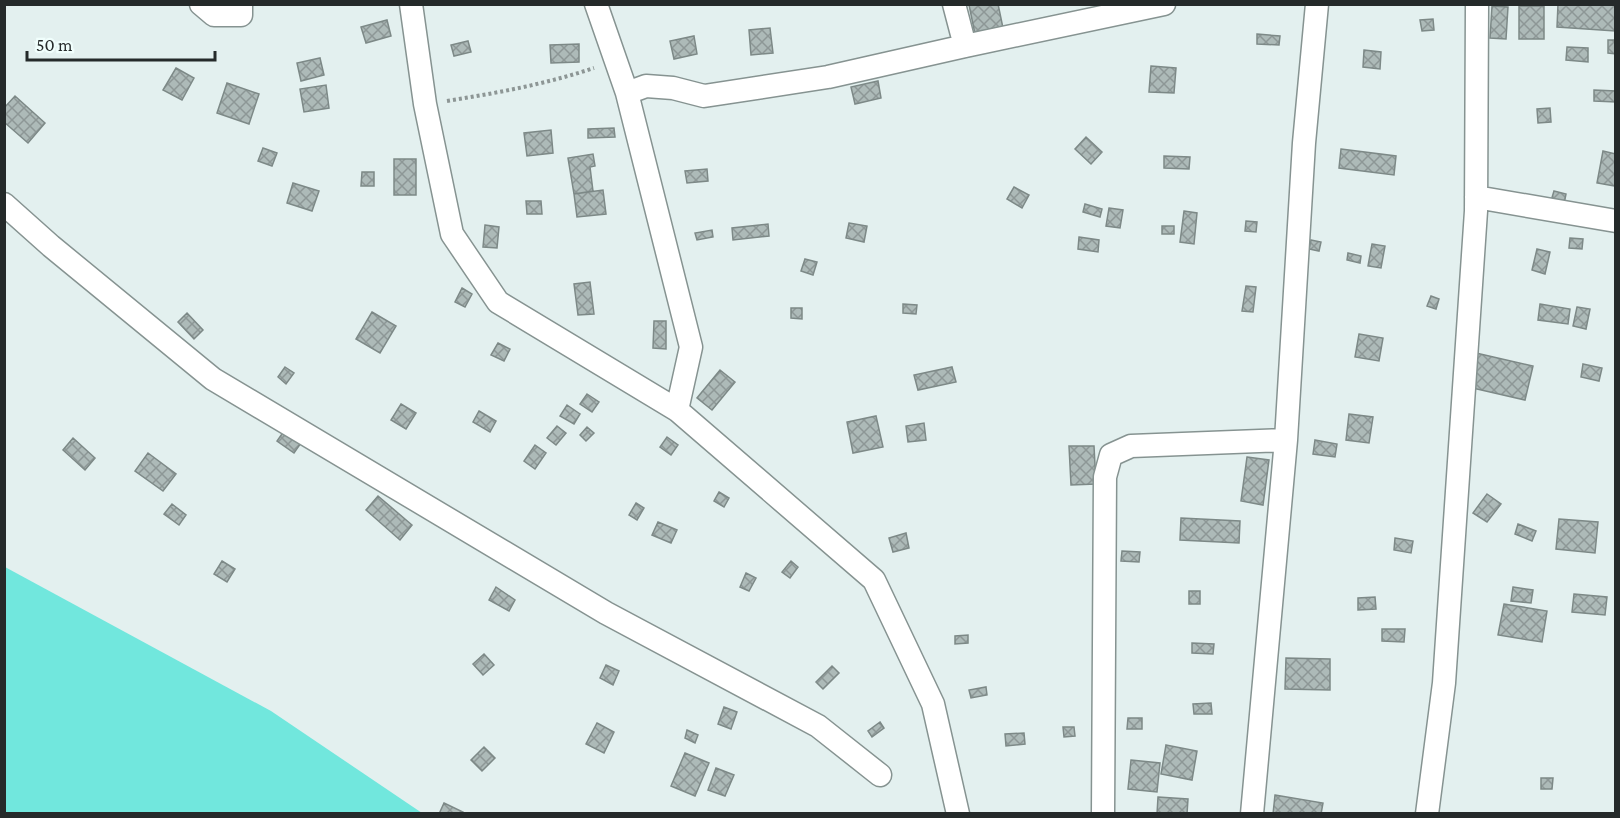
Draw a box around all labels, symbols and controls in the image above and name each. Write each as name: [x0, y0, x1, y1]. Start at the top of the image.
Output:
scale bar: [27, 24, 214, 62]
text: 50 m: [36, 35, 73, 55]

